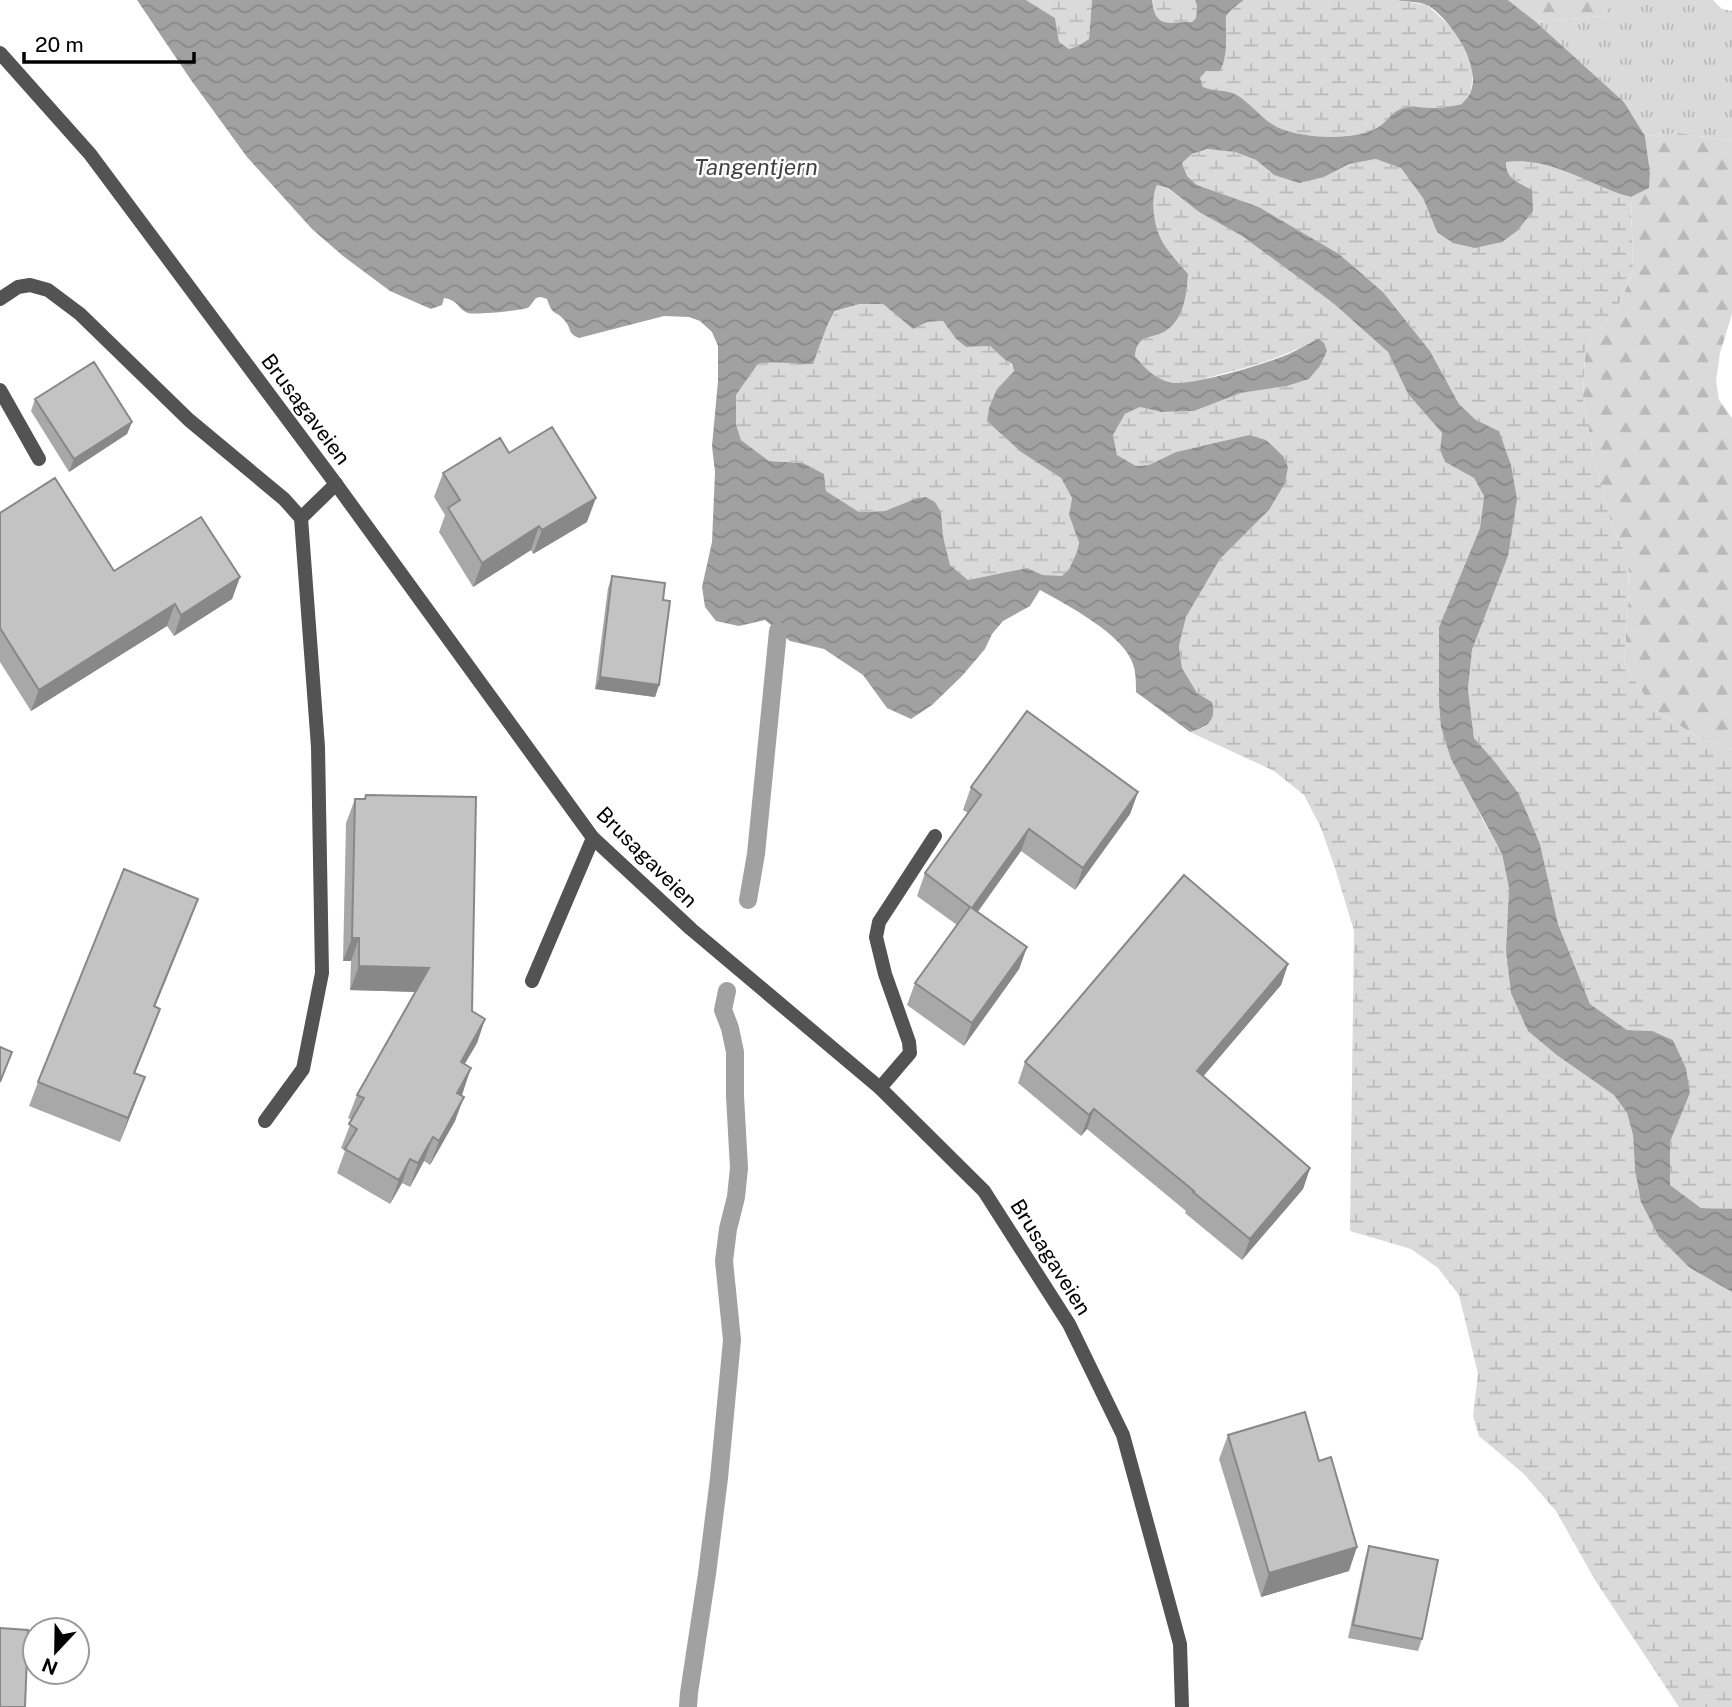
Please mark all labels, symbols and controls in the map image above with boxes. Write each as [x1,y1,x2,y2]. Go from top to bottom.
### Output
scale bar [24,21,194,65]
text: 20 m [35,32,84,57]
water label: Tangentjern [694,153,818,180]
street label: Brusagaveien [256,349,356,469]
street label: Brusagaveien [591,801,703,913]
street label: Brusagaveien [1005,1194,1097,1320]
north arrow [21,1616,91,1686]
text: N [39,1654,61,1680]

